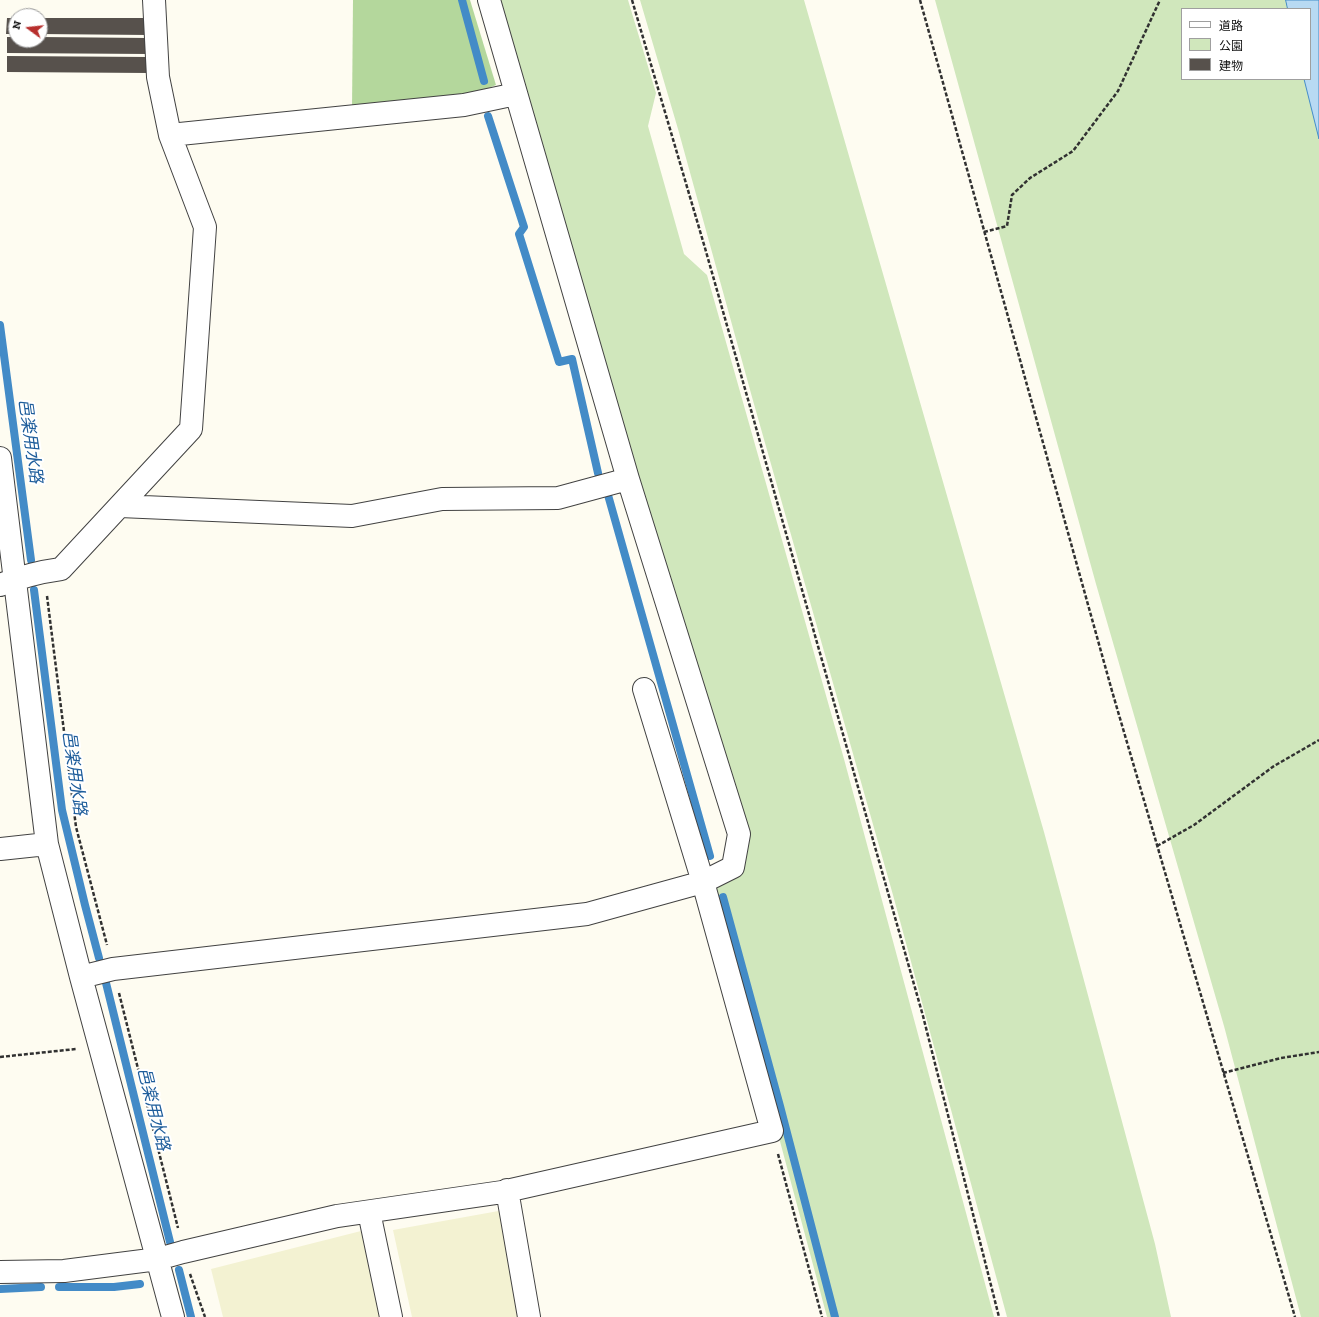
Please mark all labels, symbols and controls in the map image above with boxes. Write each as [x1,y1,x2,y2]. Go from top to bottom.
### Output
north arrow [8,8,48,48]
legend [1181,8,1311,80]
text: N [10,19,24,31]
text: 道路 [1219,19,1243,33]
text: 公園 [1219,39,1243,53]
text: 建物 [1219,59,1243,73]
water label: 邑楽用水路 [14,397,46,485]
water label: 邑楽用水路 [58,729,90,817]
water label: 邑楽用水路 [133,1065,173,1153]

